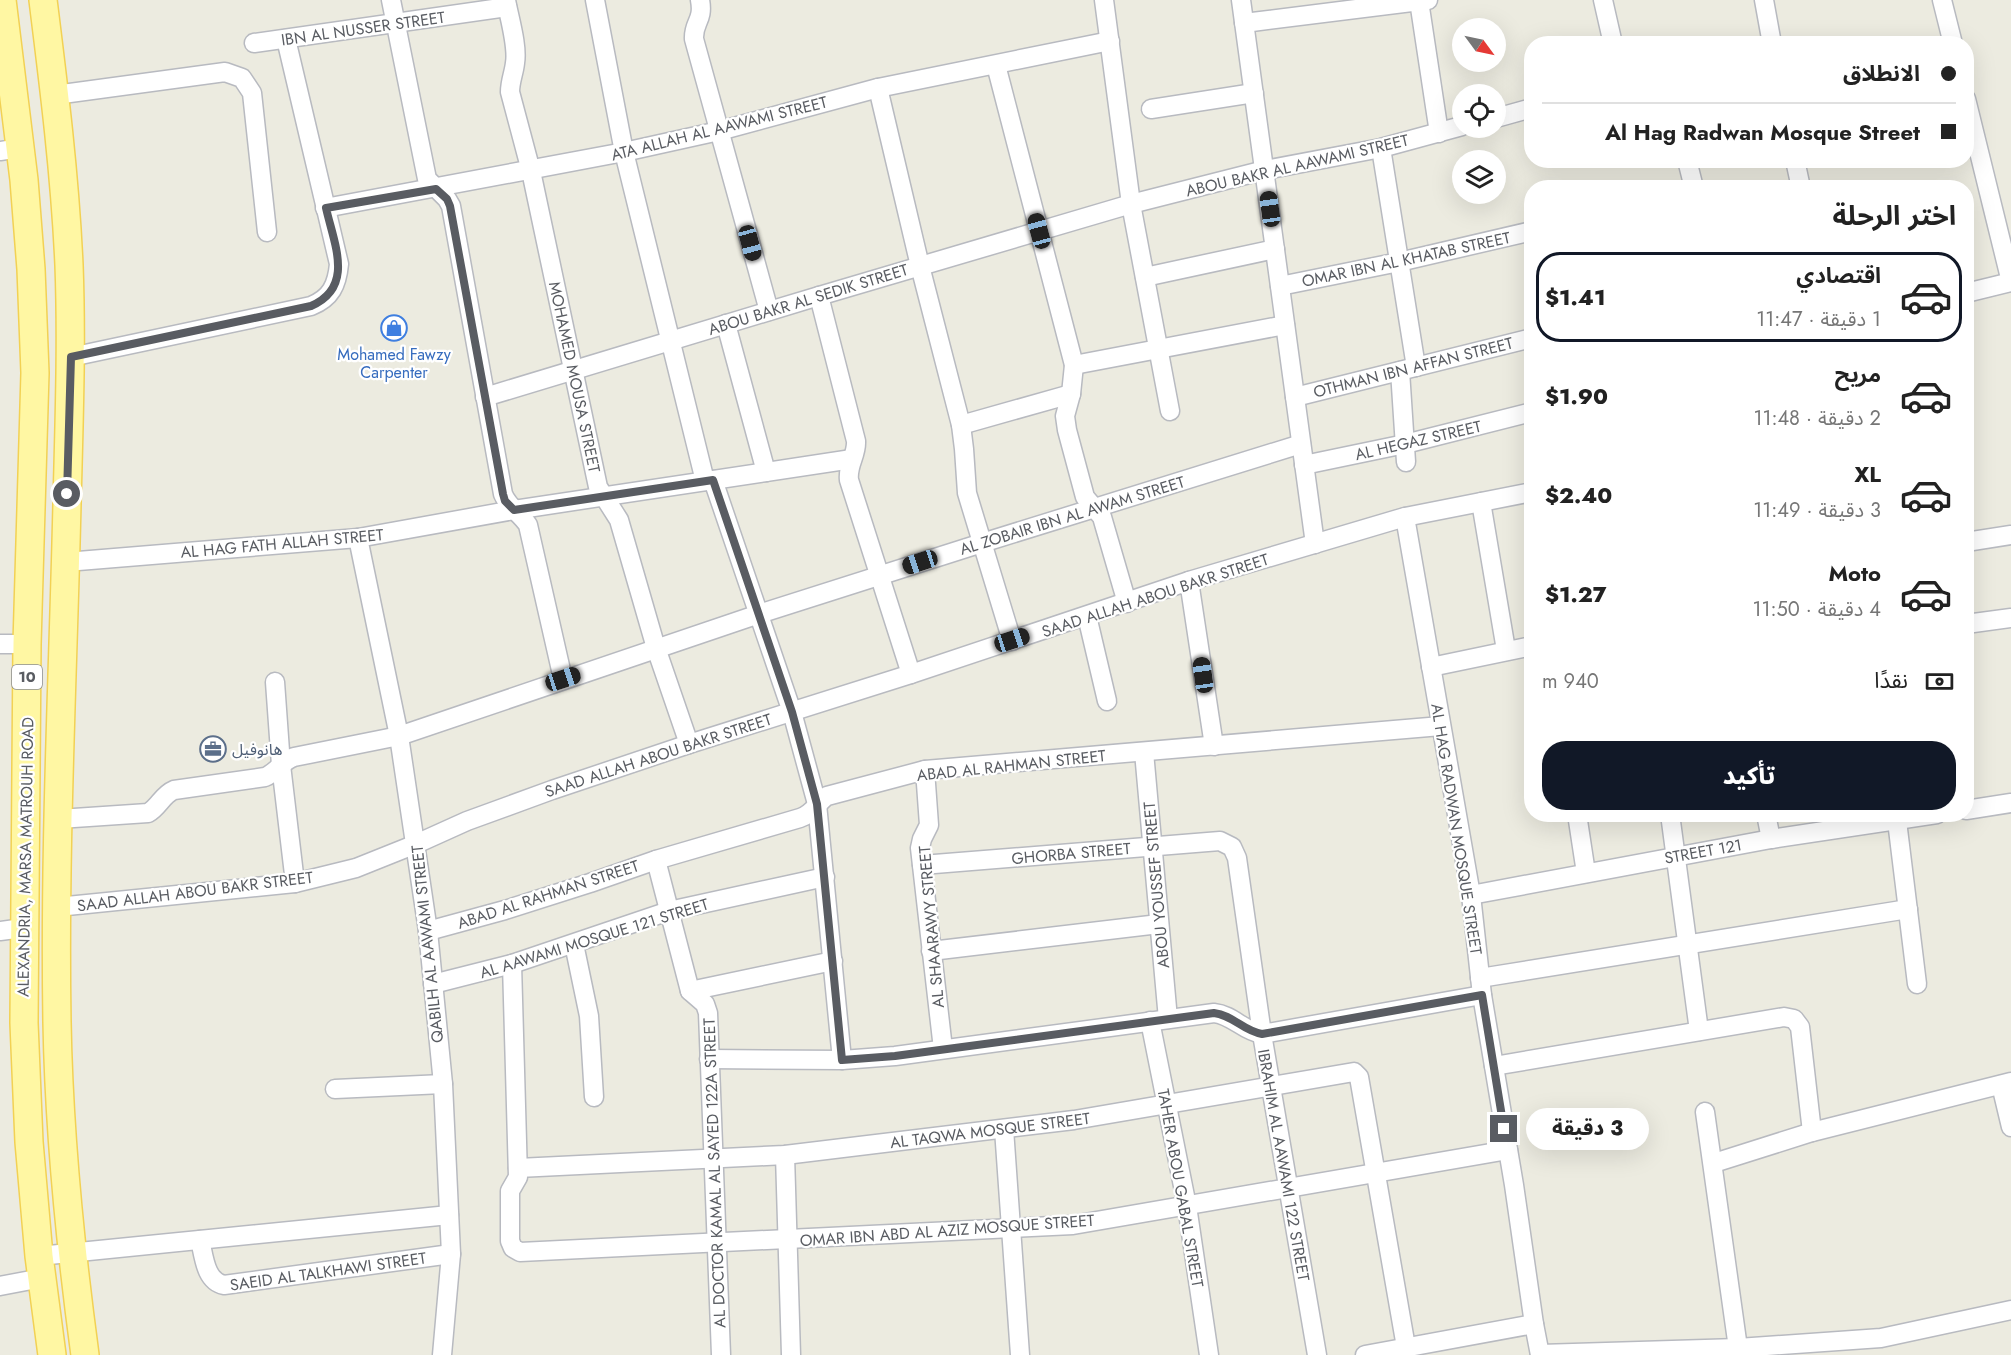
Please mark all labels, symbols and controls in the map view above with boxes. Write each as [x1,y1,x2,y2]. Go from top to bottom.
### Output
street label: IBN AL NUSSER STREET [280,6,447,51]
north arrow [1452,18,1506,72]
map controls [1452,18,1506,204]
text: الانطلاق [1843,57,1920,89]
button: locate [1452,84,1506,138]
street label: ATA ALLAH AL AAWAMI STREET [609,90,830,167]
text: Al Hag Radwan Mosque Street [1605,116,1920,148]
street label: ABOU BAKR AL AAWAMI STREET [1183,128,1411,202]
button: layers [1452,150,1506,204]
car [1259,190,1281,228]
text: اختر الرحلة [1833,196,1956,235]
car [1026,211,1052,251]
car [737,223,763,263]
street label: OMAR IBN AL KHATAB STREET [1300,226,1513,293]
street label: ABOU BAKR AL SEDIK STREET [705,258,911,341]
text: اقتصادي [1796,259,1881,291]
icon: car [1899,270,1953,324]
street label: MOHAMED MOUSA STREET [543,279,606,475]
text: $1.41 [1545,281,1605,313]
text: 1 دقيقة · 11:47 [1756,305,1881,334]
shop icon: Mohamed Fawzy Carpenter [379,313,409,343]
street label: OTHMAN IBN AFFAN STREET [1311,331,1516,403]
place label: Mohamed Fawzy Carpenter [337,343,452,384]
text: مريح [1835,358,1881,390]
icon: car [1899,369,1953,423]
text: $1.90 [1545,380,1608,412]
text: 2 دقيقة · 11:48 [1753,404,1881,433]
street label: AL HEGAZ STREET [1353,415,1484,466]
text: XL [1854,458,1881,490]
icon: car [1899,468,1953,522]
street label: AL ZOBAIR IBN AL AWAM STREET [957,470,1188,561]
text: $2.40 [1545,479,1612,511]
route start [53,480,80,507]
text: 3 دقيقة · 11:49 [1753,496,1881,525]
street label: AL HAG FATH ALLAH STREET [180,523,385,564]
car [900,548,940,576]
street label: SAAD ALLAH ABOU BAKR STREET [1039,548,1272,643]
text: Moto [1828,557,1881,589]
icon: car [1899,567,1953,621]
text: $1.27 [1545,578,1607,610]
text: 4 دقيقة · 11:50 [1752,595,1881,624]
car [992,626,1032,654]
car [1192,656,1214,694]
text: نقدًا [1874,664,1908,696]
road number: 10 [12,665,42,689]
car [543,665,583,693]
icon: cash [1923,665,1956,698]
text: 940 m [1542,667,1599,696]
street label: AL HAG RADWAN MOSQUE STREET [1425,702,1488,957]
street label: SAAD ALLAH ABOU BAKR STREET [542,708,775,803]
street label: ALEXANDRIA, MARSA MATROUH ROAD [12,717,39,997]
office icon: هانوفيل [198,734,228,764]
place label: هانوفيل [232,738,283,761]
button: تأكيد [1542,741,1956,810]
street label: ABAD AL RAHMAN STREET [915,744,1107,787]
street label: ABOU YOUSSEF STREET [1138,800,1175,969]
street label: STREET 121 [1662,833,1744,870]
street label: GHORBA STREET [1010,837,1132,870]
street label: QABILH AL AAWAMI STREET [406,843,449,1044]
street label: AL SHAARAWY STREET [913,844,950,1009]
street label: ABAD AL RAHMAN STREET [454,854,643,935]
street label: SAAD ALLAH ABOU BAKR STREET [76,866,315,917]
street label: AL AAWAMI MOSQUE 121 STREET [477,893,712,984]
street label: AL DOCTOR KAMAL AL SAYED 122A STREET [698,1017,731,1328]
street label: IBRAHIM AL AAWAMI 122 STREET [1252,1047,1315,1283]
street label: TAHER ABOU GABAL STREET [1152,1087,1209,1290]
street label: AL TAQWA MOSQUE STREET [889,1107,1092,1154]
callout: 3 دقيقة [1525,1108,1648,1150]
text: 3 دقيقة [1552,1114,1623,1143]
route end [1490,1115,1517,1142]
street label: OMAR IBN ABD AL AZIZ MOSQUE STREET [799,1209,1096,1252]
street label: SAEID AL TALKHAWI STREET [228,1246,428,1297]

